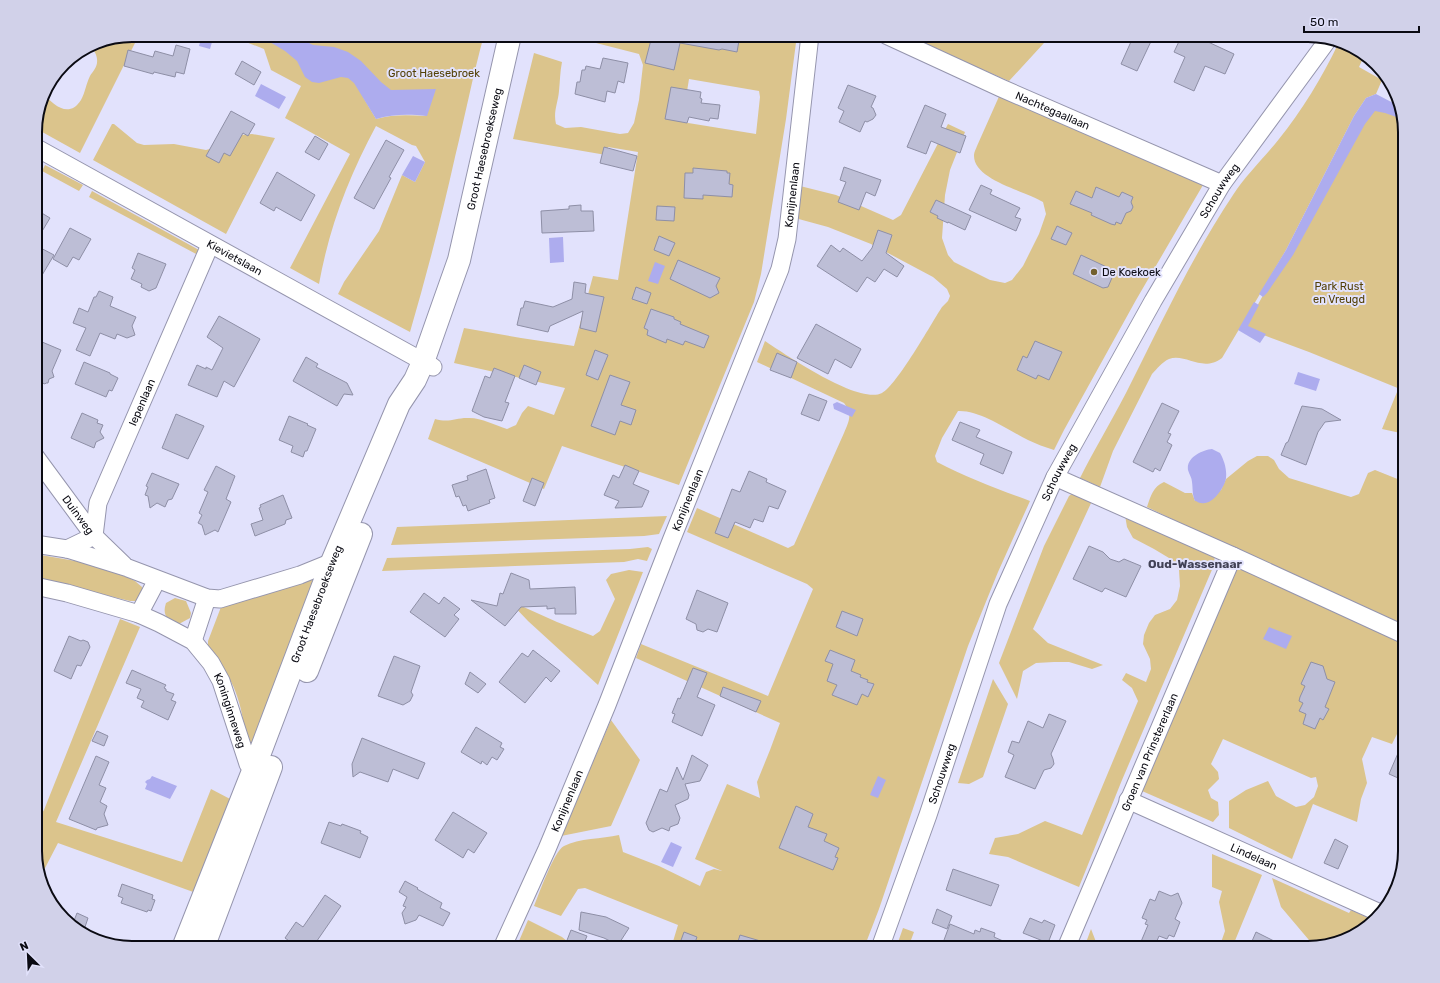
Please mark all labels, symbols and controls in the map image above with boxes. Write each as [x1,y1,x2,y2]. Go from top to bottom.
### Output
scale bar [1304,8,1419,34]
text: 50 m [1310,15,1338,29]
park label: Groot Haesebroek [388,67,480,80]
street label: Groot Haesebroekseweg [465,87,505,211]
street label: Nachtegaallaan [1013,89,1092,133]
street label: Schouwweg [1197,161,1242,221]
street label: Konijnenlaan [782,162,803,228]
street label: Kievietslaan [204,237,264,278]
place label: De Koekoek [1102,266,1161,279]
marker: De Koekoek [1089,267,1099,277]
park label: Park Rust en Vreugd [1313,280,1365,306]
street label: Iepenlaan [126,377,158,428]
street label: Schouwweg [1039,441,1079,503]
street label: Konijnenlaan [670,467,706,533]
street label: Duinweg [59,493,96,537]
street label: Groot Haesebroekseweg [288,543,345,665]
district label: Oud-Wassenaar [1148,557,1242,571]
street label: Koninginneweg [211,671,248,750]
street label: Groen van Prinstererlaan [1119,691,1181,813]
street label: Schouwweg [926,742,958,806]
street label: Konijnenlaan [549,768,586,834]
street label: Lindelaan [1228,841,1279,873]
north arrow [8,935,48,975]
text: N [18,939,30,954]

